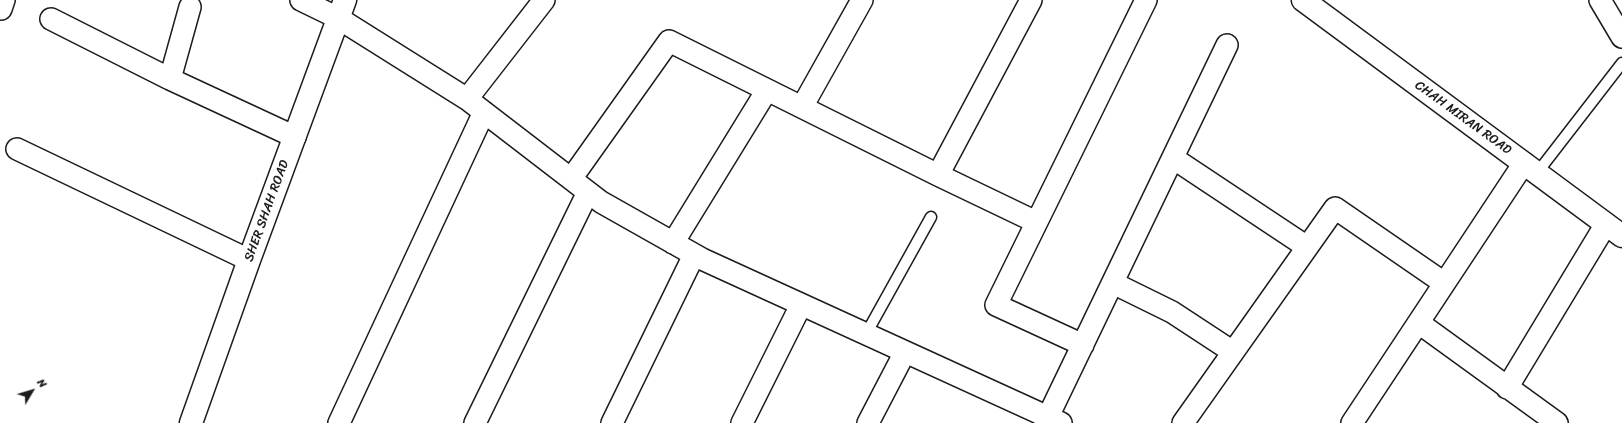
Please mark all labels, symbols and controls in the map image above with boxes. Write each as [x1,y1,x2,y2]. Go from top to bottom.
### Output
street label: CHAH MIRAN ROAD [1412,78,1514,158]
street label: SHER SHAH ROAD [241,158,293,264]
north arrow [12,371,52,411]
text: N [32,374,52,392]

